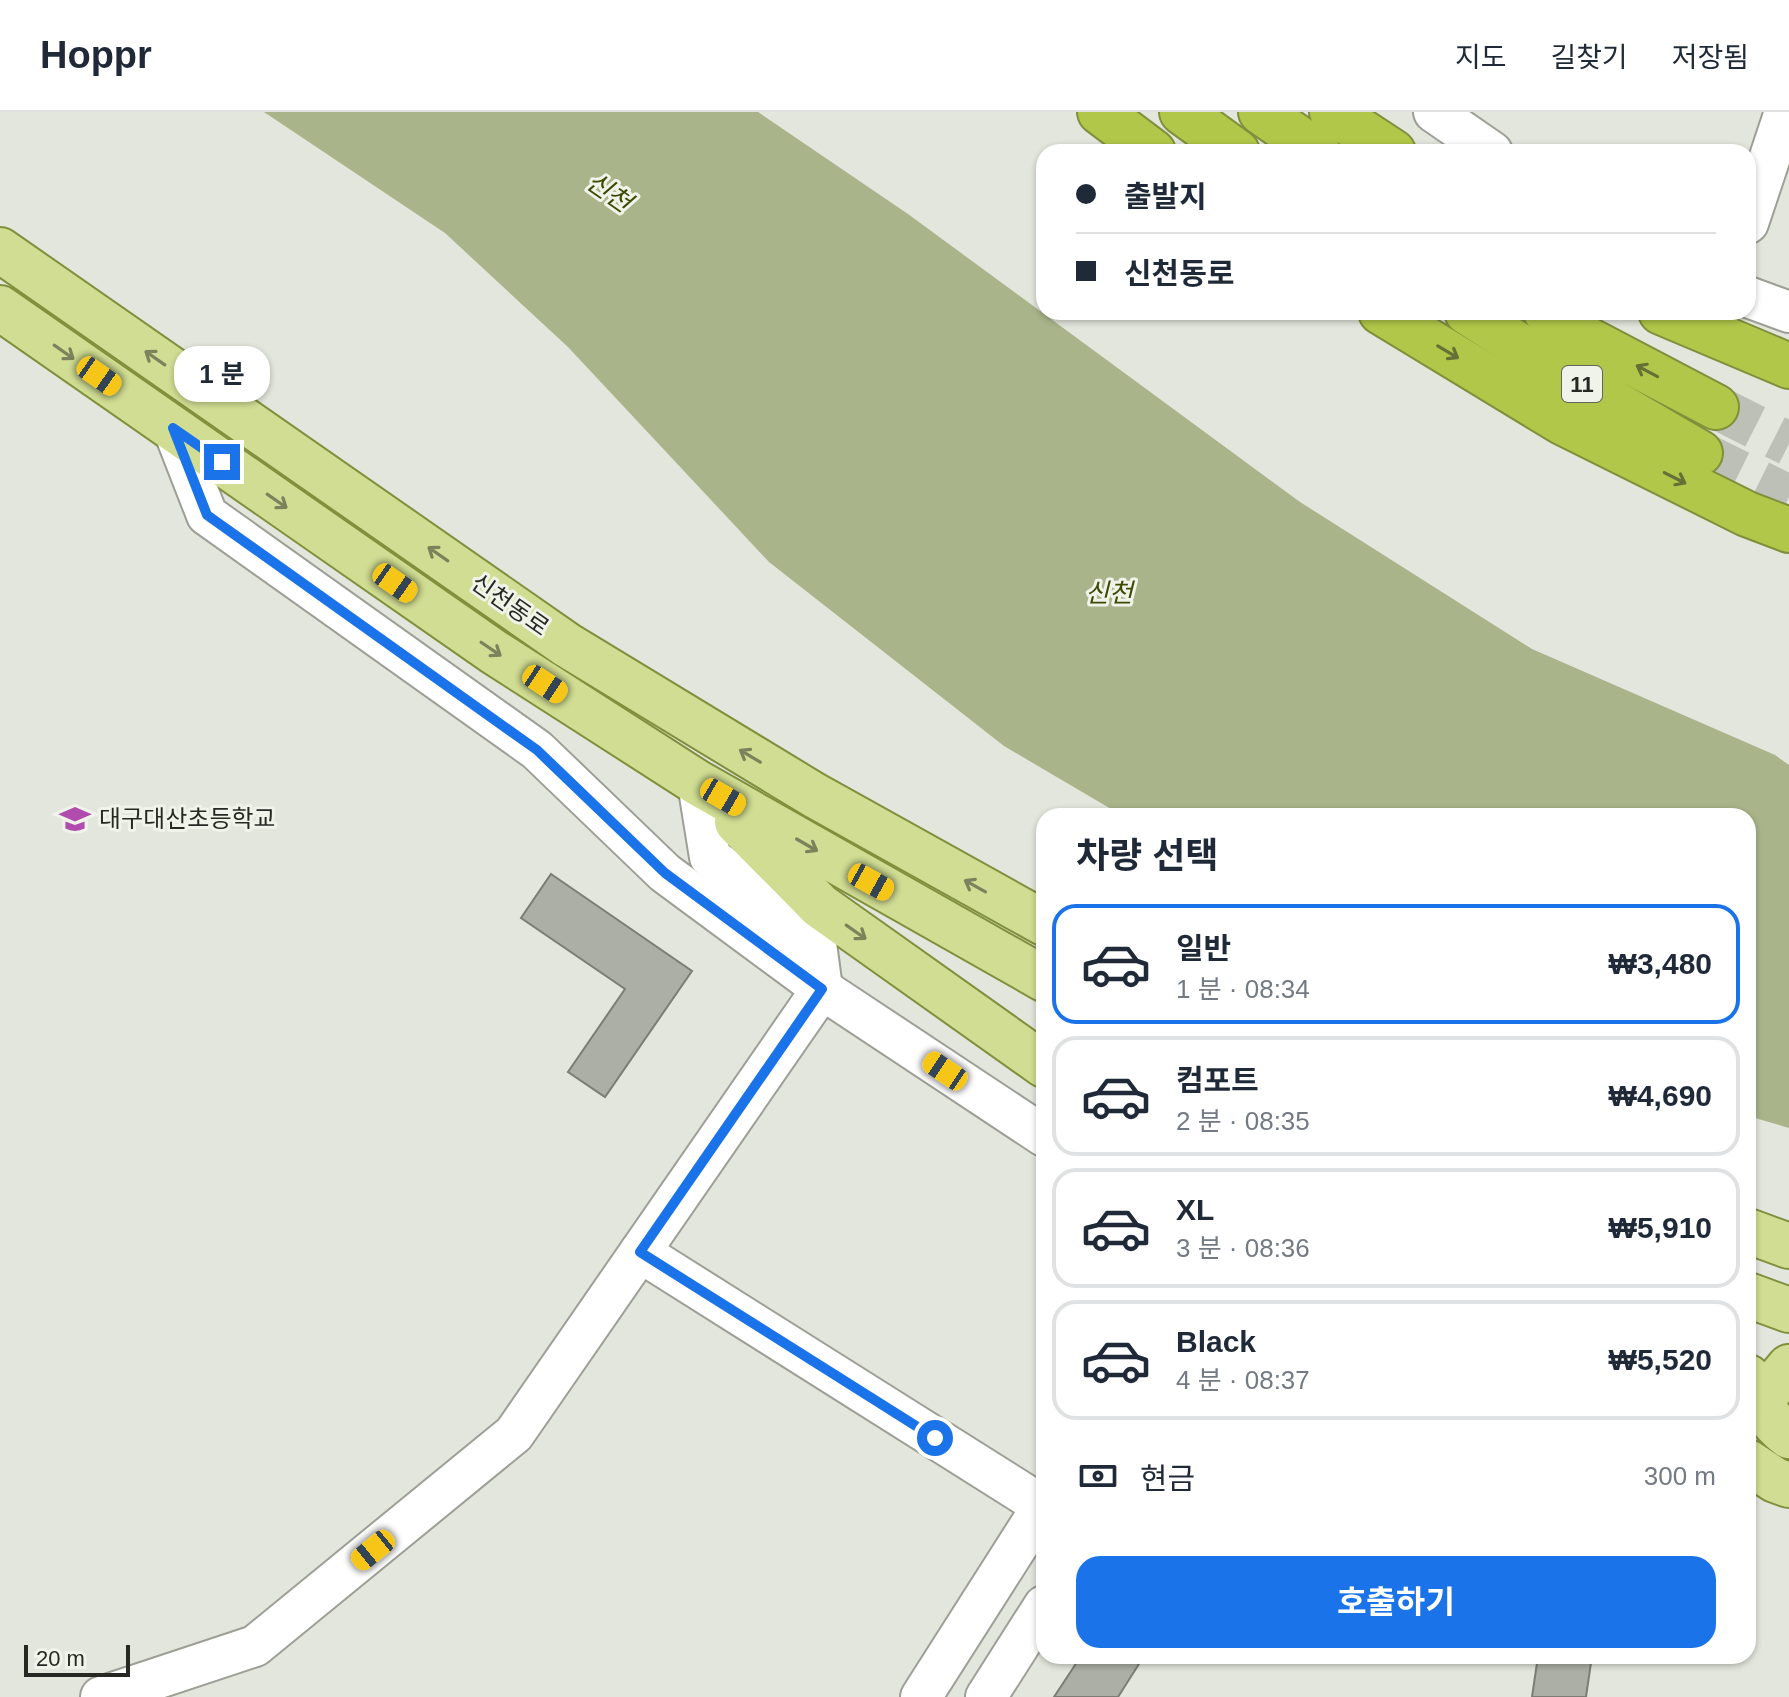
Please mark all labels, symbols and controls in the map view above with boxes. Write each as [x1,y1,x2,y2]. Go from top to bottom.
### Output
text: Hoppr [40,34,152,76]
text: 지도 [1455,42,1506,73]
text: 길찾기 [1550,42,1628,73]
text: 저장됨 [1672,42,1749,73]
water label: 신천 [581,166,640,220]
text: 출발지 [1124,180,1207,213]
text: 신천동로 [1124,257,1234,290]
one-way arrow [52,344,74,360]
one-way arrow [1436,345,1459,361]
callout: 1 분 [174,346,270,402]
one-way arrow [145,350,167,366]
car [72,352,126,400]
text: 1 분 [199,359,245,389]
one-way arrow [1635,362,1659,378]
road number: 11 [1562,366,1602,402]
route end [204,444,240,480]
one-way arrow [1662,471,1686,487]
one-way arrow [266,493,288,509]
one-way arrow [427,546,449,562]
car [368,559,422,607]
street label: 신천동로 [466,568,554,641]
water label: 신천 [1085,578,1136,608]
one-way arrow [479,641,501,657]
car [518,661,572,707]
one-way arrow [739,748,762,764]
car [696,775,750,819]
school or university icon: 대구대산초등학교 [58,802,92,836]
place label: 대구대산초등학교 [99,805,276,832]
text: 차량 선택 [1076,835,1218,876]
one-way arrow [795,837,818,853]
car [844,860,898,904]
one-way arrow [964,878,987,894]
one-way arrow [845,924,867,940]
icon: car [1080,928,1152,1000]
text: 일반 [1176,932,1231,965]
text: ₩3,480 [1609,947,1712,980]
text: 1 분 · 08:34 [1176,974,1310,1004]
car [918,1048,972,1094]
icon: car [1080,1060,1152,1132]
text: 컴포트 [1176,1064,1259,1097]
text: ₩4,690 [1609,1079,1712,1112]
text: 2 분 · 08:35 [1176,1106,1310,1136]
icon: car [1080,1192,1152,1264]
text: XL [1176,1193,1214,1226]
text: ₩5,910 [1609,1211,1712,1244]
text: 3 분 · 08:36 [1176,1233,1310,1263]
icon: car [1080,1324,1152,1396]
text: Black [1176,1325,1256,1358]
text: ₩5,520 [1609,1343,1712,1376]
text: 4 분 · 08:37 [1176,1365,1310,1395]
route start [917,1420,953,1456]
icon: cash [1076,1454,1120,1498]
text: 300 m [1644,1461,1716,1491]
text: 현금 [1140,1462,1195,1495]
car [347,1526,399,1574]
button: 호출하기 [1076,1556,1716,1648]
scale bar [24,1641,130,1677]
text: 20 m [36,1646,85,1671]

